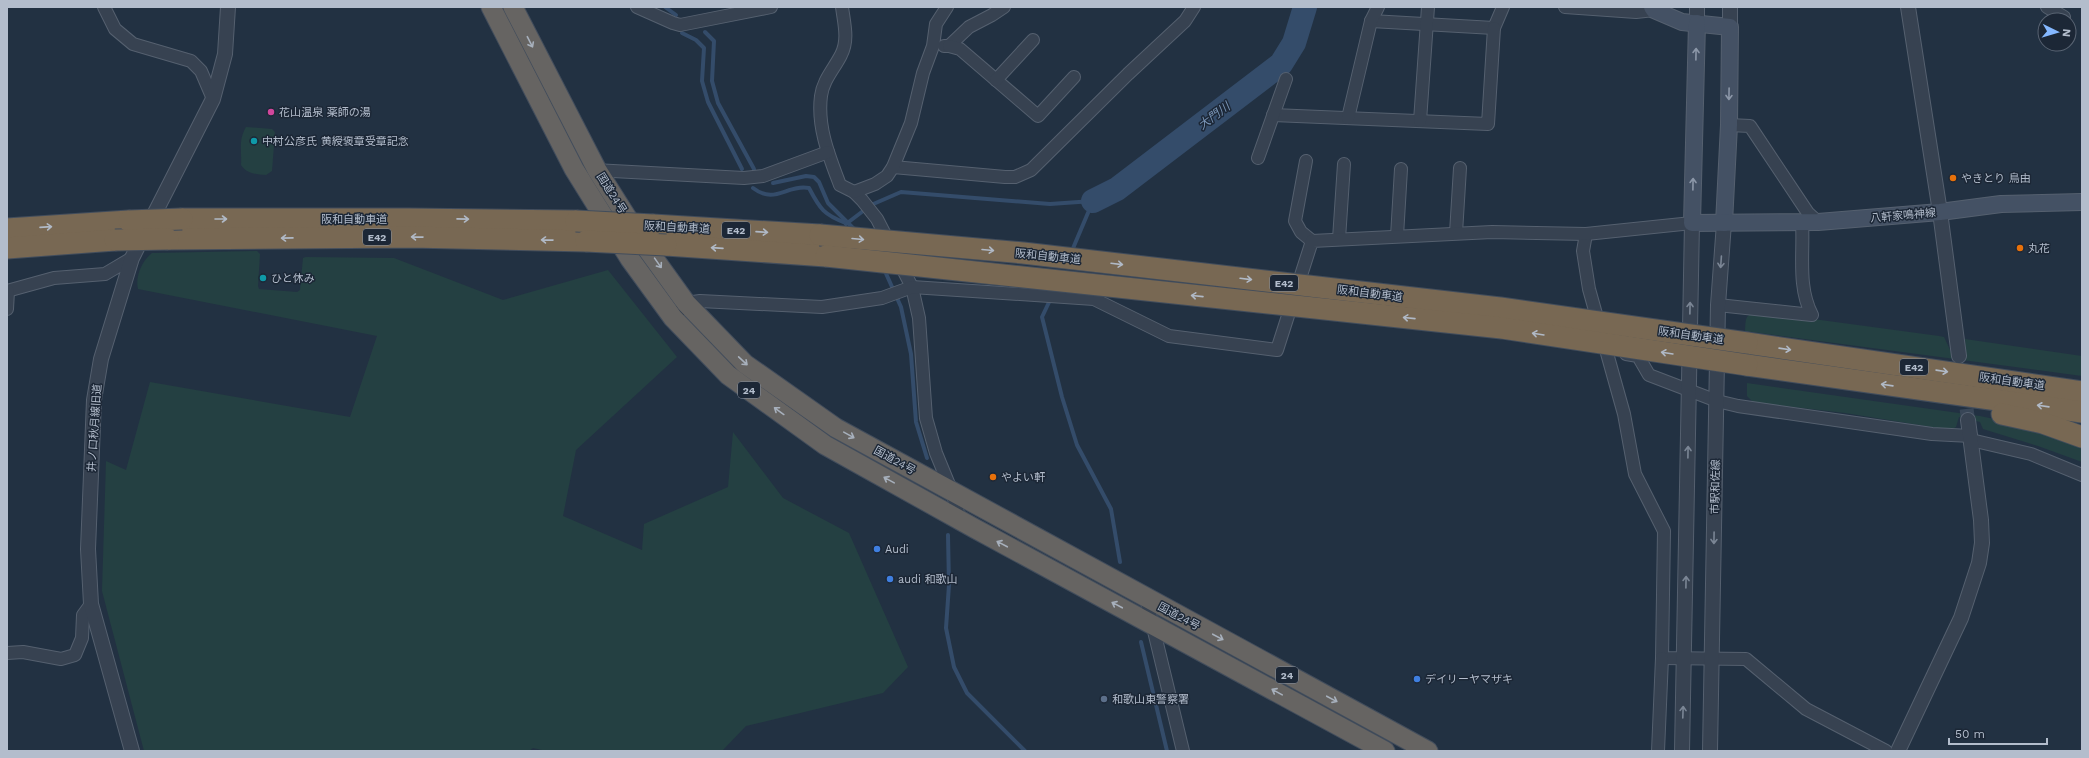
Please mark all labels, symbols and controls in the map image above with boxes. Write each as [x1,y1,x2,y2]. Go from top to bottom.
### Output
north arrow [2037,12,2077,52]
text: N [2060,28,2073,37]
one-way arrow [527,35,535,47]
one-way arrow [1692,48,1700,61]
one-way arrow [1725,87,1733,100]
water label: 大門川 [1195,98,1234,132]
place label: 花山温泉 薬師の湯 [279,106,371,119]
marker: 花山温泉 薬師の湯 [266,107,276,117]
place label: 中村公彦氏 黄綬褒章受章記念 [262,135,409,148]
marker: 中村公彦氏 黄綬褒章受章記念 [249,136,259,146]
street label: 国道24号 [594,170,629,216]
place label: やきとり 鳥由 [1961,172,2031,185]
marker: やきとり 鳥由 [1948,173,1958,183]
one-way arrow [1689,178,1697,191]
street label: 八軒家鳴神線 [1870,206,1936,225]
street label: 阪和自動車道 [321,213,387,226]
one-way arrow [214,215,227,223]
one-way arrow [456,215,469,223]
street label: 阪和自動車道 [644,219,710,236]
road number: E42 [722,222,750,238]
one-way arrow [39,223,52,230]
one-way arrow [755,228,768,235]
road number: E42 [363,229,391,245]
one-way arrow [411,233,424,241]
one-way arrow [281,234,294,242]
one-way arrow [851,235,864,242]
one-way arrow [541,236,554,244]
place label: 丸花 [2028,242,2050,255]
marker: 丸花 [2015,243,2025,253]
one-way arrow [711,245,724,252]
one-way arrow [981,247,994,254]
street label: 阪和自動車道 [1014,247,1081,266]
one-way arrow [1718,255,1725,268]
one-way arrow [654,258,662,269]
one-way arrow [1110,260,1123,268]
place label: ひと休み [271,272,315,285]
marker: ひと休み [258,273,268,283]
one-way arrow [1239,275,1252,283]
road number: E42 [1270,275,1298,291]
street label: 阪和自動車道 [1336,283,1403,304]
one-way arrow [1190,292,1203,300]
one-way arrow [1686,302,1694,315]
one-way arrow [1403,315,1416,322]
street label: 阪和自動車道 [1657,324,1725,347]
one-way arrow [1532,330,1545,338]
one-way arrow [1778,345,1791,353]
one-way arrow [1661,349,1674,357]
one-way arrow [738,356,748,366]
road number: E42 [1900,359,1928,375]
one-way arrow [1935,367,1948,375]
street label: 阪和自動車道 [1978,370,2046,393]
one-way arrow [1881,381,1894,389]
road number: 24 [738,382,760,398]
street label: 井ノ口秋月線旧道 [85,384,104,472]
one-way arrow [2037,402,2050,410]
one-way arrow [774,407,785,415]
one-way arrow [843,432,855,440]
street label: 国道24号 [872,444,918,477]
one-way arrow [1684,446,1691,459]
street label: 市駅和佐線 [1709,459,1722,515]
place label: やよい軒 [1001,471,1046,484]
marker: やよい軒 [988,472,998,482]
one-way arrow [883,476,895,484]
one-way arrow [1710,531,1718,544]
one-way arrow [997,539,1009,547]
place label: Audi [885,543,909,556]
marker: Audi [872,544,882,554]
place label: audi 和歌山 [898,573,958,586]
marker: audi 和歌山 [885,574,895,584]
one-way arrow [1682,576,1690,589]
street label: 国道24号 [1155,600,1202,633]
one-way arrow [1111,601,1123,608]
one-way arrow [1211,634,1223,641]
road number: 24 [1276,667,1298,683]
place label: デイリーヤマザキ [1425,673,1513,686]
marker: デイリーヤマザキ [1412,674,1422,684]
one-way arrow [1271,688,1283,695]
place label: 和歌山東警察署 [1112,693,1189,706]
marker: 和歌山東警察署 [1099,694,1109,704]
one-way arrow [1326,696,1338,703]
one-way arrow [1680,706,1687,719]
scale bar [1949,720,2047,746]
text: 50 m [1955,727,1985,741]

